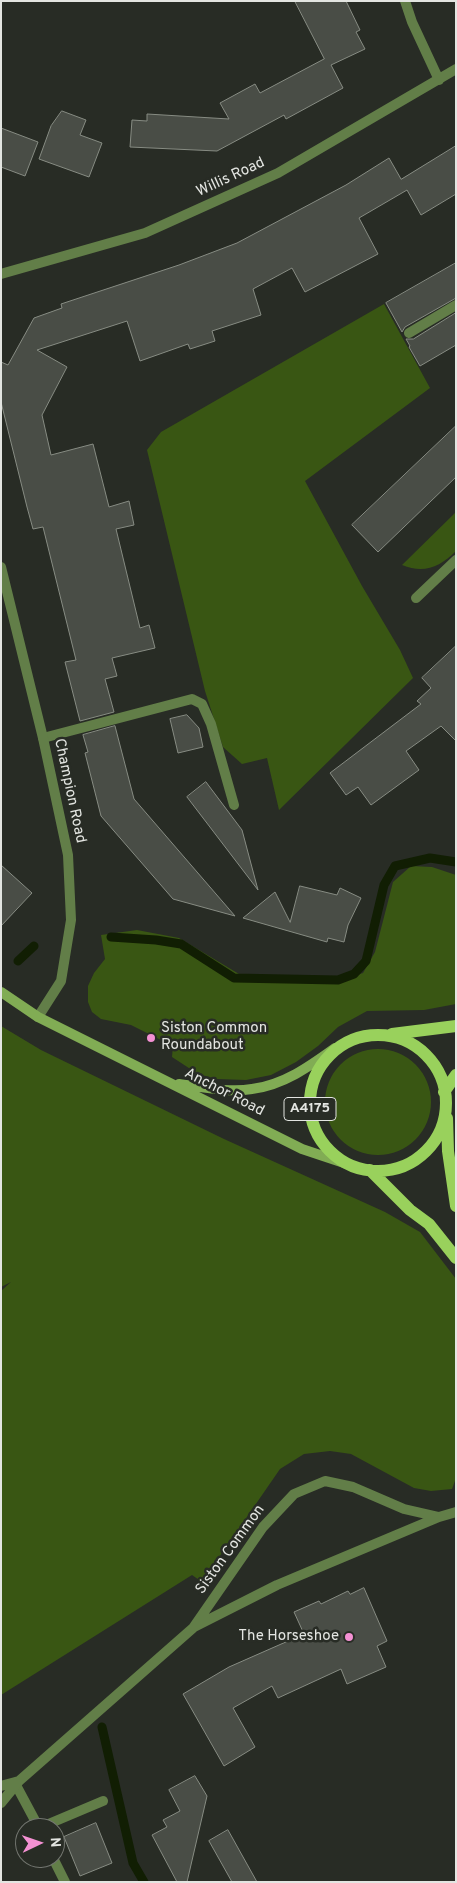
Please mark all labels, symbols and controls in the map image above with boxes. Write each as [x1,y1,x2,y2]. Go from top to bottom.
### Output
street label: Willis Road [194,154,268,202]
street label: Champion Road [49,737,89,845]
place label: Siston Common Roundabout [161,1020,267,1055]
marker: Siston Common Roundabout [145,1032,157,1044]
street label: Anchor Road [181,1065,267,1121]
road number: A4175 [284,1098,336,1120]
street label: Siston Common [193,1502,269,1598]
place label: The Horseshoe [238,1628,339,1646]
marker: The Horseshoe [343,1631,355,1643]
north arrow [15,1818,65,1868]
text: N [46,1837,63,1848]

